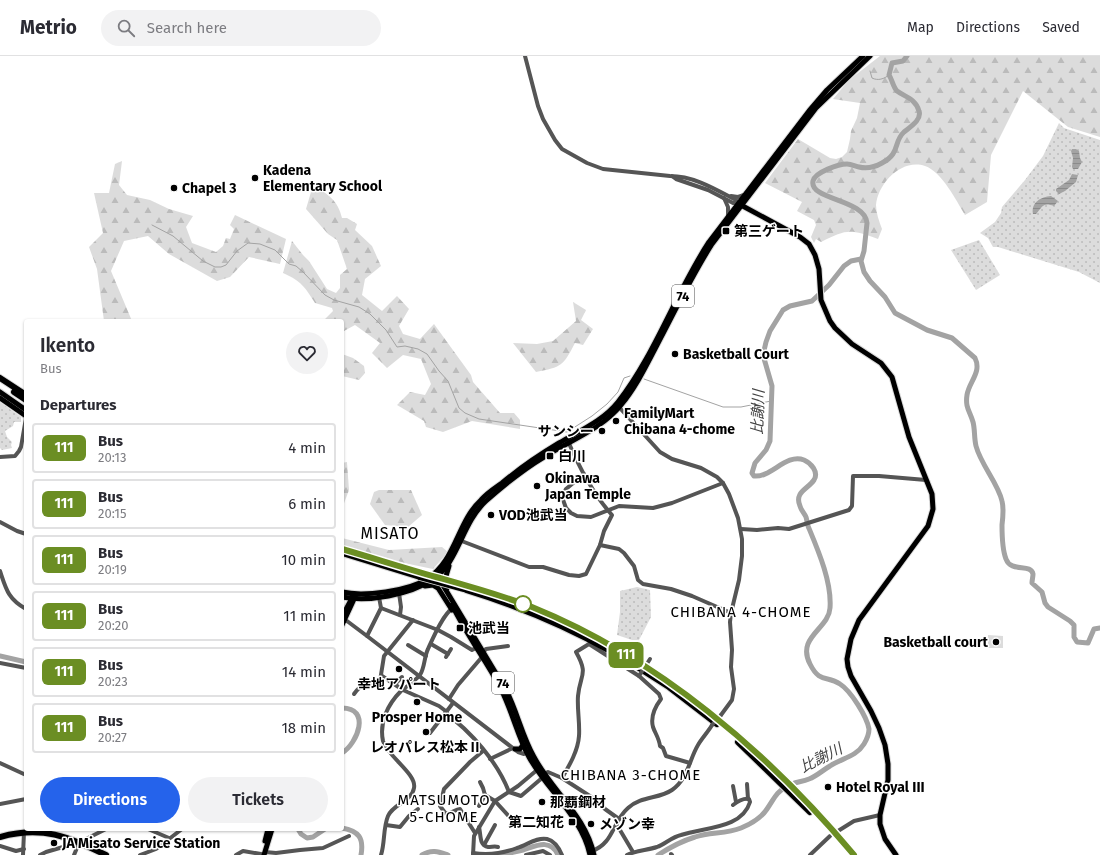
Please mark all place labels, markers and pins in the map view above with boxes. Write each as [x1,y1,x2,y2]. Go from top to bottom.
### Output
place label: Kadena Elementary School [263,162,383,195]
marker: Kadena Elementary School [250,173,260,183]
place label: Chapel 3 [182,180,237,197]
marker: Chapel 3 [169,183,179,193]
place label: 第三ゲート [734,223,804,240]
marker: 第三ゲート [721,226,731,236]
place label: Basketball Court [683,346,790,363]
marker: Basketball Court [670,349,680,359]
place label: FamilyMart Chibana 4-chome [624,405,735,438]
marker: FamilyMart Chibana 4-chome [611,416,621,426]
place label: サンシー [538,423,594,440]
marker: サンシー [597,426,607,436]
place label: 白川 [558,448,586,465]
marker: 白川 [545,451,555,461]
place label: Okinawa Japan Temple [544,470,631,503]
marker: Okinawa Japan Temple [532,481,542,491]
place label: VOD池武当 [498,507,568,524]
marker: VOD池武当 [486,510,496,520]
unlabelled marker [514,595,532,613]
place label: 池武当 [468,620,510,637]
marker: 池武当 [455,623,465,633]
place label: Basketball court [883,634,989,651]
marker: Basketball court [991,637,1001,647]
marker: 幸地アパート [394,664,404,674]
place label: 幸地アパート [357,676,441,693]
marker: Prosper Home [412,697,422,707]
place label: Prosper Home [372,709,462,726]
marker: レオパレス松本Ⅱ [421,727,431,737]
place label: レオパレス松本Ⅱ [370,739,482,756]
place label: Hotel Royal III [836,779,925,796]
marker: Hotel Royal III [823,782,833,792]
place label: 那覇鋼材 [550,794,606,811]
marker: 那覇鋼材 [537,797,547,807]
place label: 第二知花 [508,814,564,831]
place label: メゾン幸 [599,816,655,833]
marker: 第二知花 [567,817,577,827]
marker: メゾン幸 [586,819,596,829]
place label: JA Misato Service Station [61,835,220,852]
marker: JA Misato Service Station [49,838,59,848]

